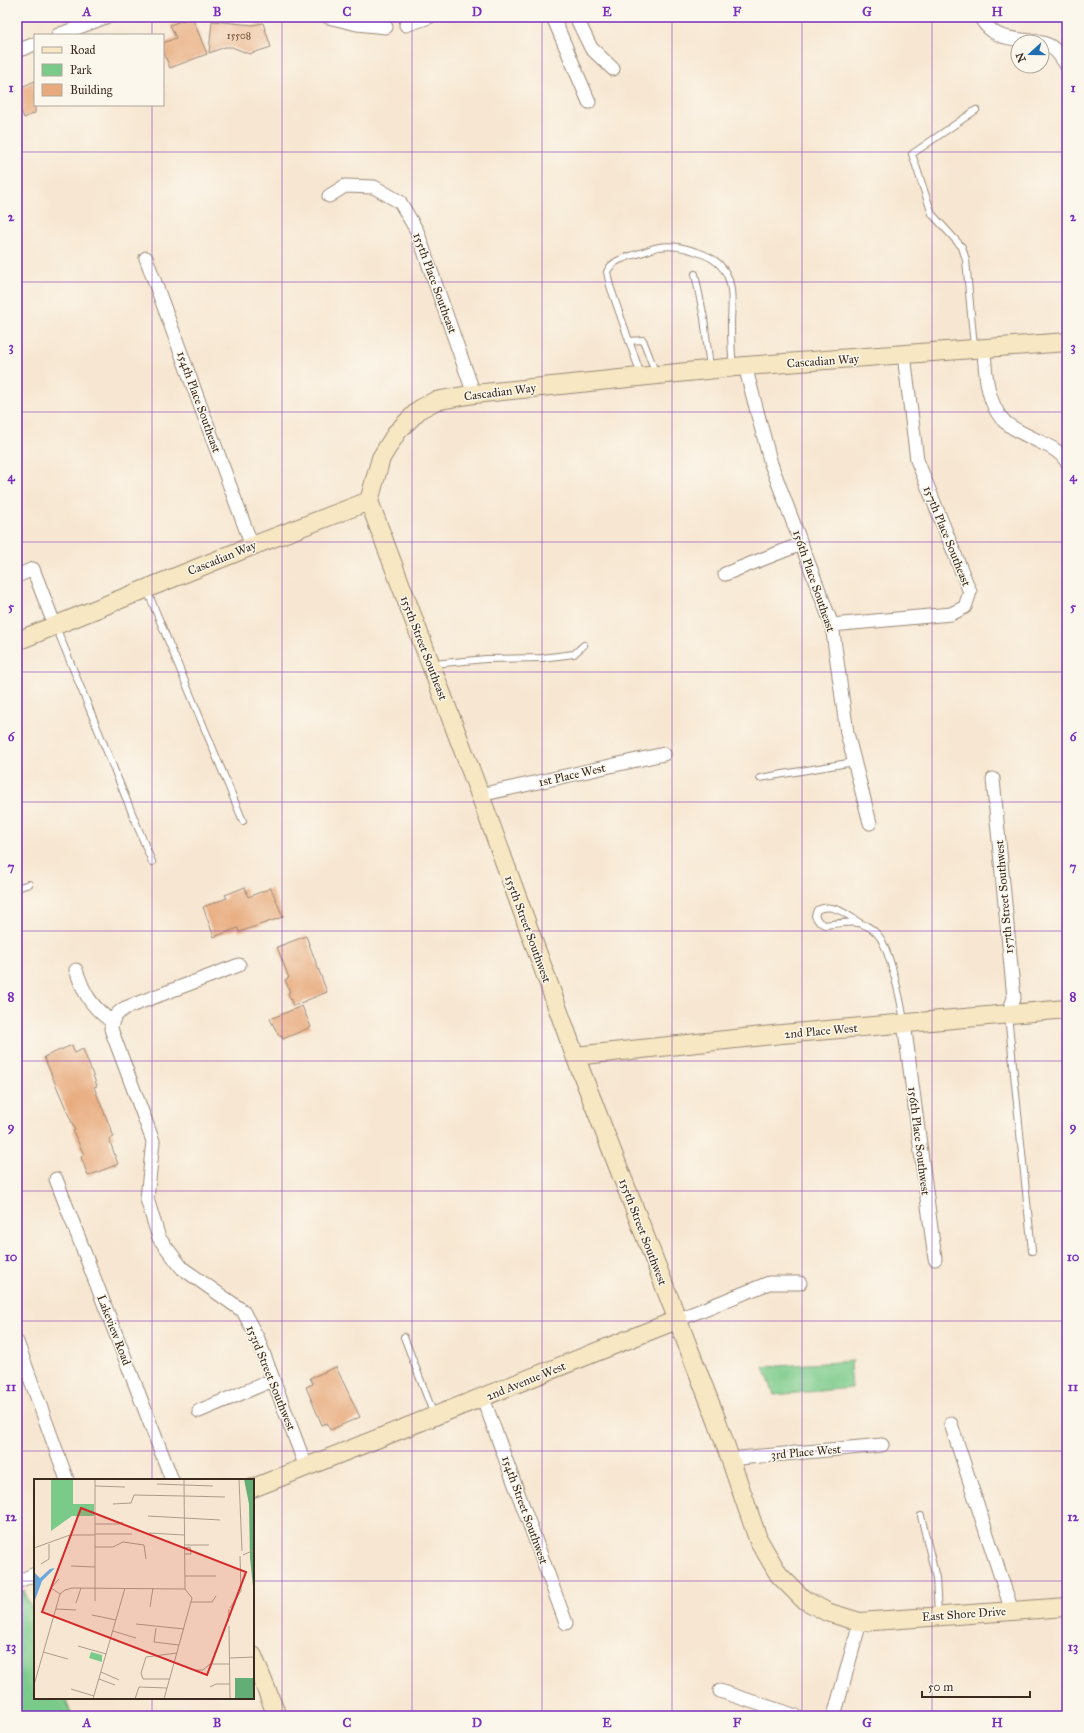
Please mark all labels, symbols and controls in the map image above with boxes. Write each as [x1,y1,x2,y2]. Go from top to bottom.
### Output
text: A [82,4,92,20]
text: B [213,4,222,20]
text: C [343,4,352,20]
text: D [472,4,482,20]
text: E [602,4,612,20]
text: F [733,4,742,20]
text: G [862,4,872,20]
text: H [991,4,1003,20]
house number: 15508 [227,30,251,42]
legend [34,34,164,106]
north arrow [1010,34,1050,74]
text: Road [70,43,96,57]
text: N [1013,50,1029,64]
text: Park [70,63,92,77]
text: 1 [8,80,14,96]
text: 1 [1070,80,1076,96]
text: Building [70,83,113,98]
text: 2 [8,209,15,225]
text: 2 [1070,209,1077,225]
street label: 155th Place Southeast [410,231,460,336]
text: 3 [8,339,14,355]
text: 3 [1070,339,1076,355]
street label: 154th Place Southeast [174,349,224,455]
street label: Cascadian Way [786,351,860,371]
street label: Cascadian Way [463,381,537,403]
text: 4 [7,469,15,485]
text: 4 [1069,469,1077,485]
street label: 157th Place Southeast [920,484,974,589]
street label: 156th Place Southeast [790,528,838,634]
street label: Cascadian Way [186,538,259,578]
street label: 155th Street Southeast [398,594,451,703]
text: 5 [8,599,15,615]
text: 5 [1070,599,1077,615]
text: 6 [8,729,16,745]
text: 6 [1070,729,1078,745]
street label: 1st Place West [537,760,608,790]
street label: 157th Street Southwest [992,839,1016,954]
text: 7 [8,859,15,875]
text: 7 [1070,859,1077,875]
street label: 155th Street Southwest [502,873,554,985]
text: 8 [8,989,15,1005]
text: 8 [1070,989,1077,1005]
street label: 2nd Place West [784,1021,859,1041]
street label: 156th Place Southwest [905,1086,933,1197]
text: 9 [8,1119,15,1135]
text: 9 [1070,1119,1077,1135]
street label: 155th Street Southwest [616,1177,670,1288]
text: 10 [5,1249,18,1265]
text: 10 [1067,1249,1080,1265]
street label: Lakeview Road [94,1293,134,1367]
street label: 153rd Street Southwest [244,1323,299,1433]
street label: 2nd Avenue West [484,1358,568,1403]
text: 11 [6,1379,16,1395]
text: 11 [1068,1379,1078,1395]
street label: 3rd Place West [770,1442,842,1462]
street label: 154th Street Southwest [499,1454,551,1567]
inset map [34,1479,254,1699]
text: 12 [5,1509,17,1525]
text: 12 [1067,1509,1079,1525]
street label: East Shore Drive [921,1604,1007,1624]
text: 13 [6,1639,16,1655]
text: 13 [1068,1639,1078,1655]
scale bar [922,1673,1030,1699]
text: 50 m [928,1680,953,1694]
text: A [82,1715,92,1731]
text: B [213,1715,222,1731]
text: C [343,1715,352,1731]
text: D [472,1715,482,1731]
text: E [602,1715,612,1731]
text: F [733,1715,742,1731]
text: G [862,1715,872,1731]
text: H [991,1715,1003,1731]

